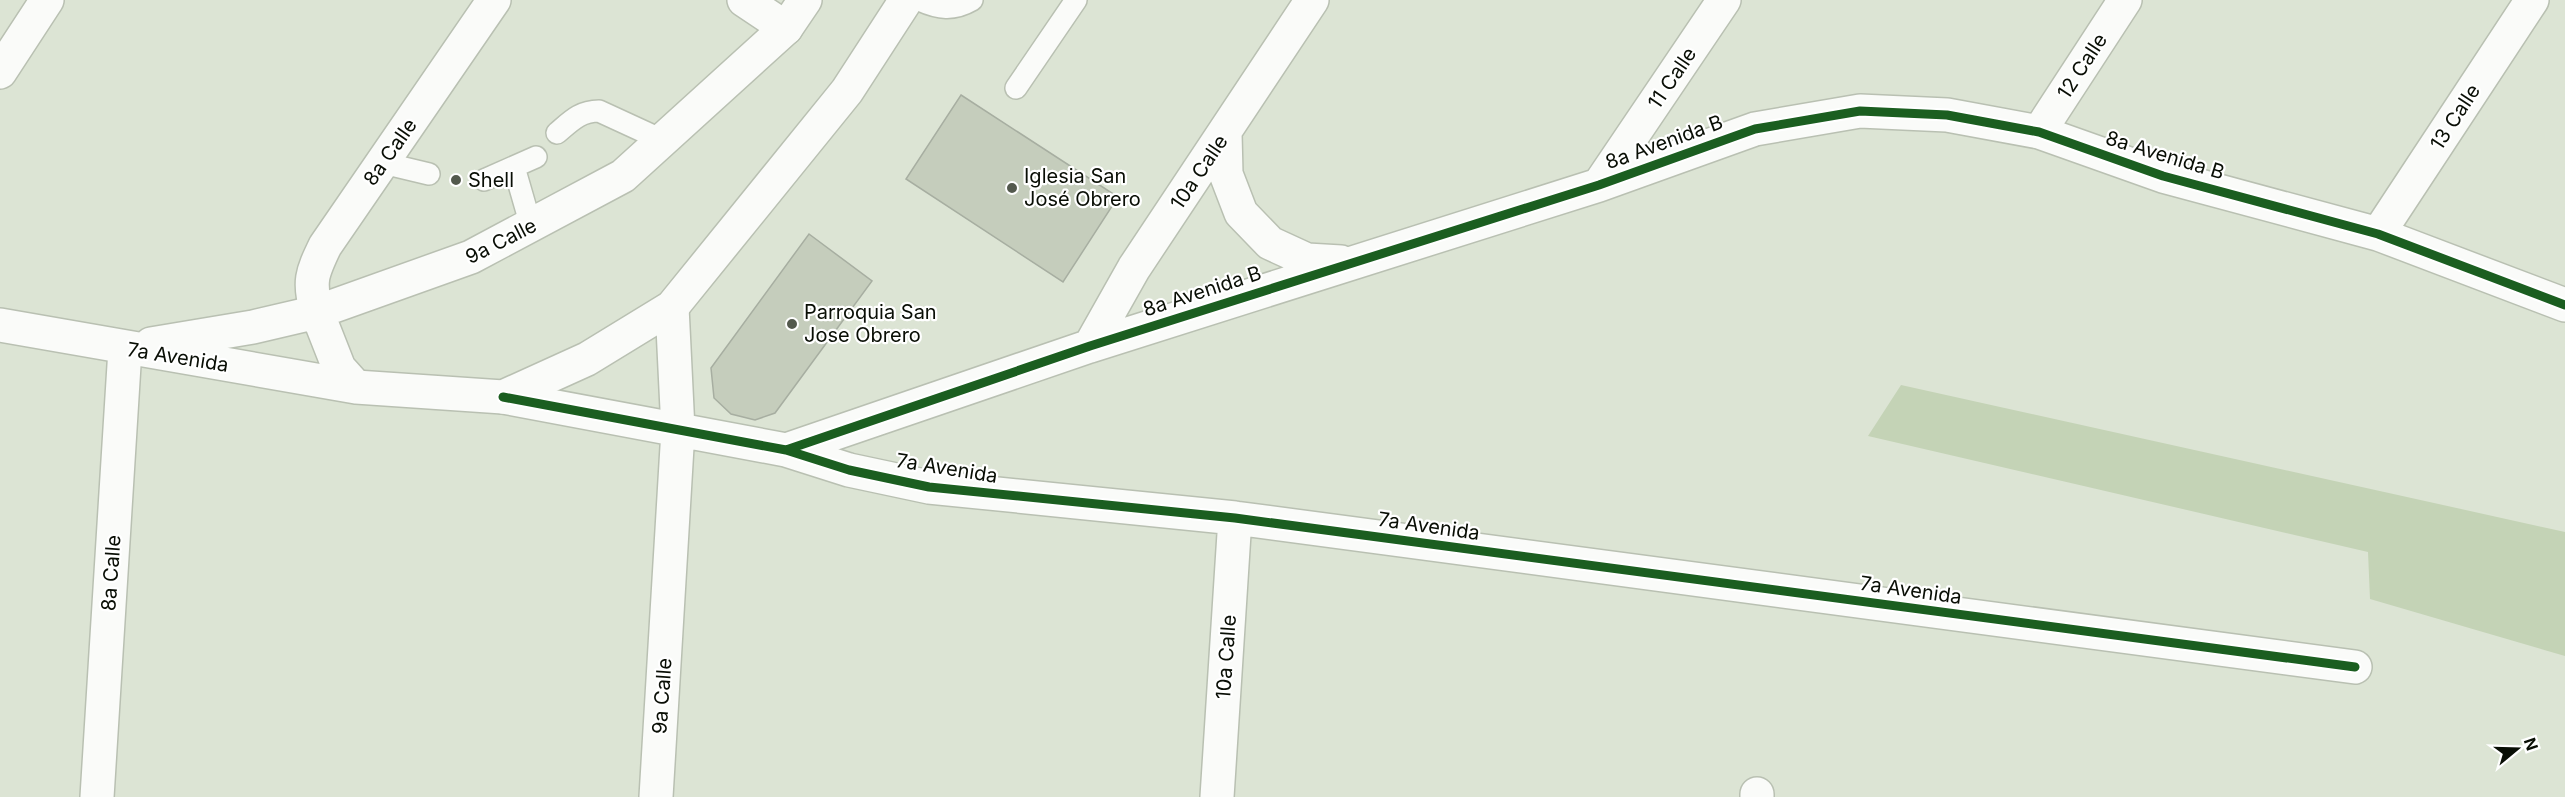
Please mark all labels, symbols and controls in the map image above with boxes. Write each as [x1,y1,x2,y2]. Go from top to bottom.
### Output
street label: 12 Calle [2052,29,2112,103]
street label: 11 Calle [1643,43,1701,113]
street label: 13 Calle [2425,80,2485,154]
street label: 8a Avenida B [1602,110,1726,174]
street label: 8a Calle [358,114,422,190]
street label: 8a Avenida B [2103,126,2227,184]
street label: 10a Calle [1165,130,1233,214]
place label: Iglesia San José Obrero [1024,164,1141,211]
place label: Shell [468,168,514,192]
marker: Shell [449,173,463,187]
marker: Iglesia San José Obrero [1005,181,1019,195]
street label: 9a Calle [461,213,541,269]
street label: 8a Avenida B [1140,261,1264,321]
place label: Parroquia San Jose Obrero [804,300,937,347]
marker: Parroquia San Jose Obrero [785,317,799,331]
street label: 7a Avenida [126,337,230,377]
street label: 7a Avenida [895,448,999,488]
street label: 7a Avenida [1377,507,1481,545]
street label: 8a Calle [96,534,126,612]
street label: 7a Avenida [1859,571,1963,609]
street label: 10a Calle [1211,614,1241,700]
street label: 9a Calle [647,657,677,735]
north arrow [2487,719,2547,779]
text: N [2520,735,2543,753]

